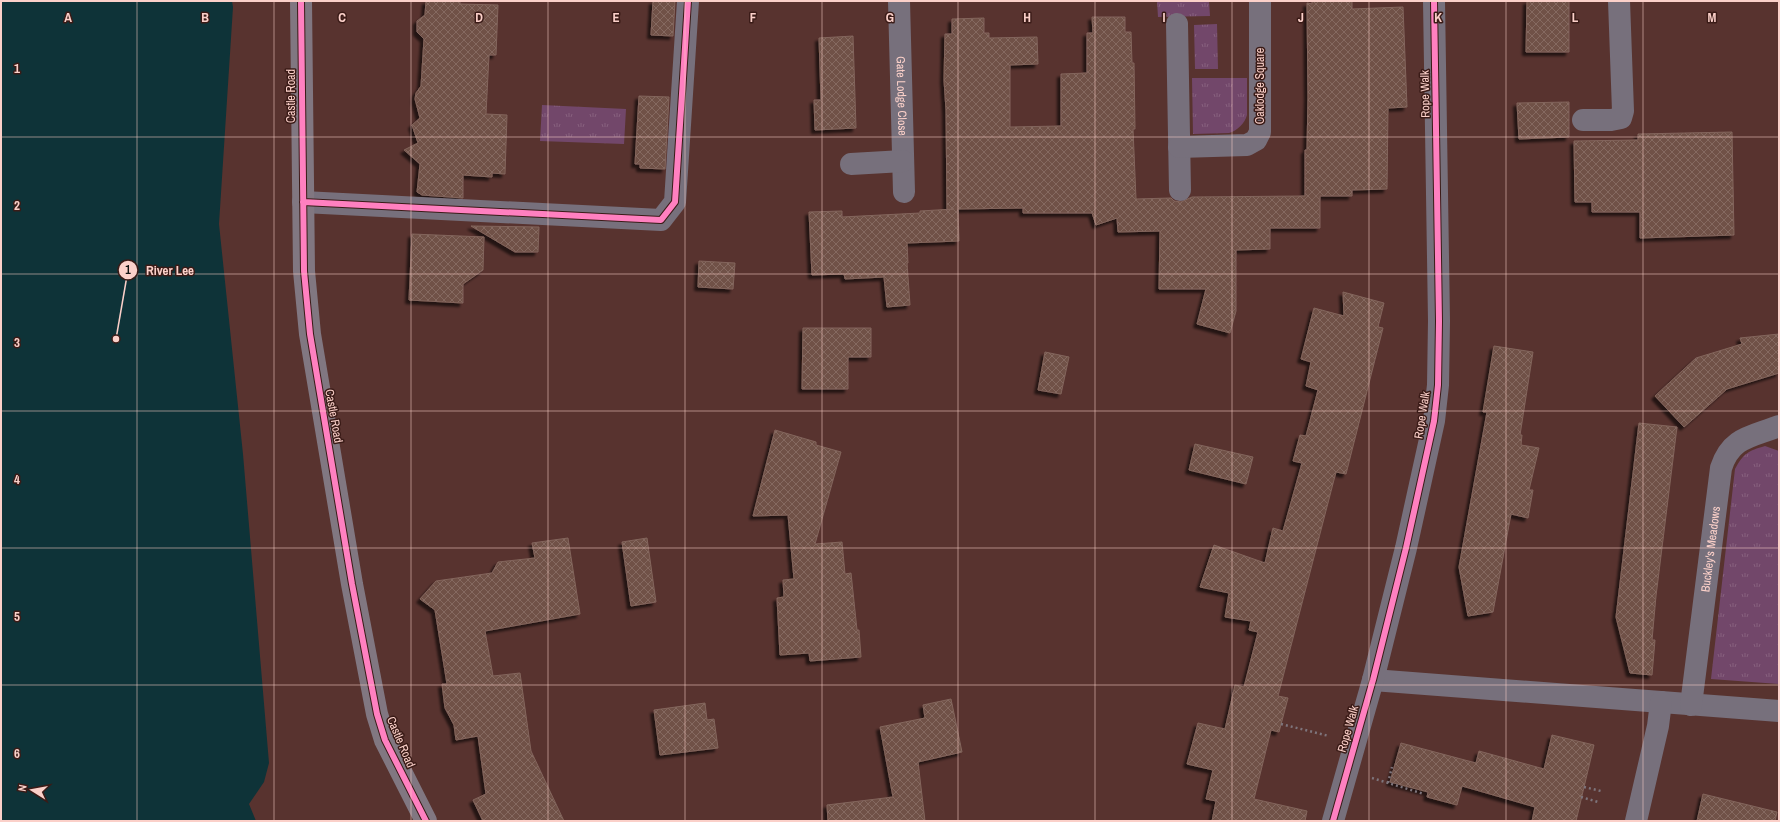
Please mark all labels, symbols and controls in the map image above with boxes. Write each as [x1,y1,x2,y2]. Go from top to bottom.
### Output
text: A [64,9,72,26]
text: B [201,9,209,26]
text: C [338,9,346,26]
text: D [475,9,483,26]
text: E [612,9,620,26]
text: F [750,9,757,26]
text: G [886,9,894,26]
text: H [1023,9,1031,26]
text: I [1163,9,1166,26]
text: J [1298,9,1304,26]
text: K [1434,9,1442,26]
text: L [1572,9,1579,26]
text: M [1708,9,1717,26]
street label: Oaklodge Square [1252,48,1268,124]
street label: Gate Lodge Close [892,56,911,136]
text: 1 [14,60,20,77]
street label: Castle Road [283,69,299,123]
street label: Rope Walk [1417,70,1433,118]
text: 2 [14,197,20,214]
callout: River Lee [118,258,202,283]
text: 1 [125,262,131,278]
text: River Lee [146,262,194,279]
text: 3 [14,334,20,351]
street label: Castle Road [321,388,347,444]
street label: Rope Walk [1410,390,1434,440]
text: 4 [14,471,20,488]
street label: Buckley's Meadows [1697,505,1724,593]
text: 5 [14,608,20,625]
street label: Rope Walk [1334,704,1362,754]
street label: Castle Road [383,714,419,770]
text: 6 [14,745,20,762]
north arrow [12,770,52,810]
text: N [15,784,30,793]

